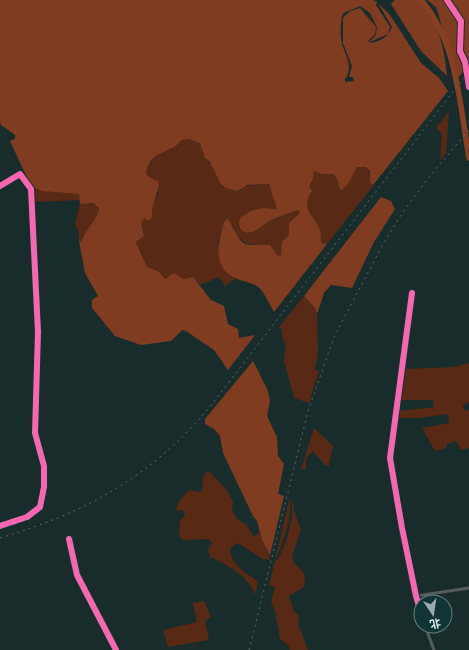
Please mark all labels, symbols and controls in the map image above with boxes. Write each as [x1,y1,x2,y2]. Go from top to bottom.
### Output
north arrow [413,594,453,634]
text: 北 [428,615,442,632]

